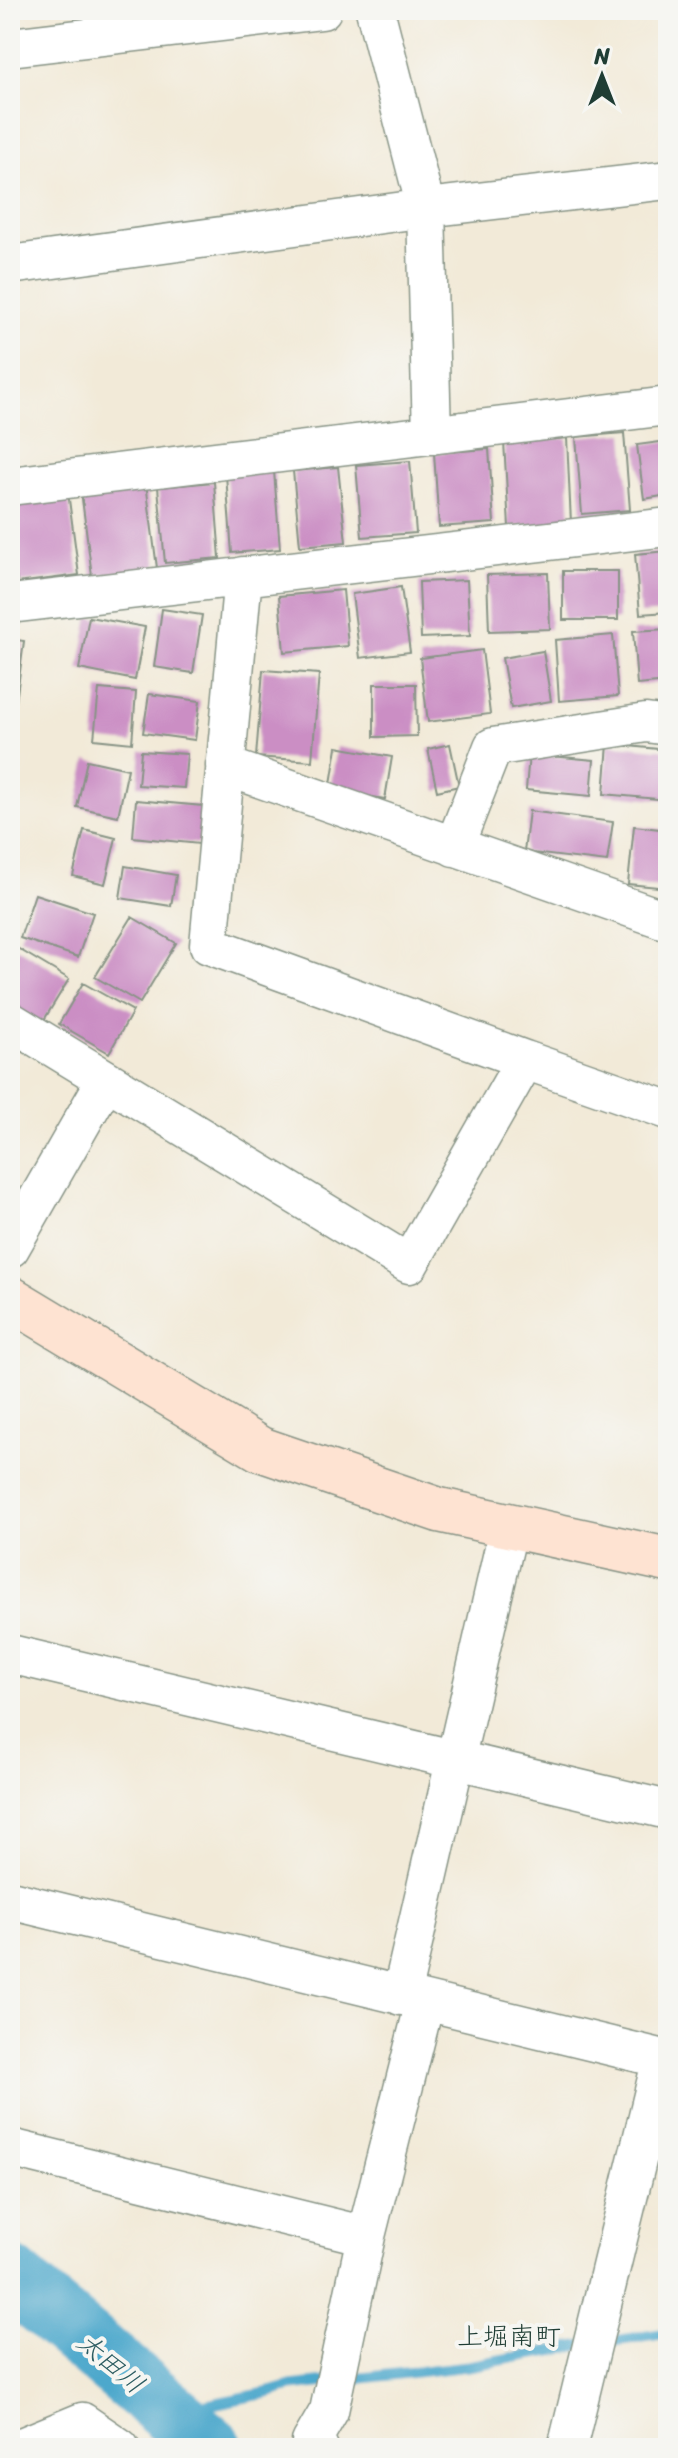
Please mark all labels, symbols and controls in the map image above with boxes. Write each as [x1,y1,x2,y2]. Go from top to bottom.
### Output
north arrow [562,36,642,116]
text: N [593,37,610,76]
district label: 上堀南町 [457,2313,561,2359]
water label: 太田川 [66,2320,156,2406]

